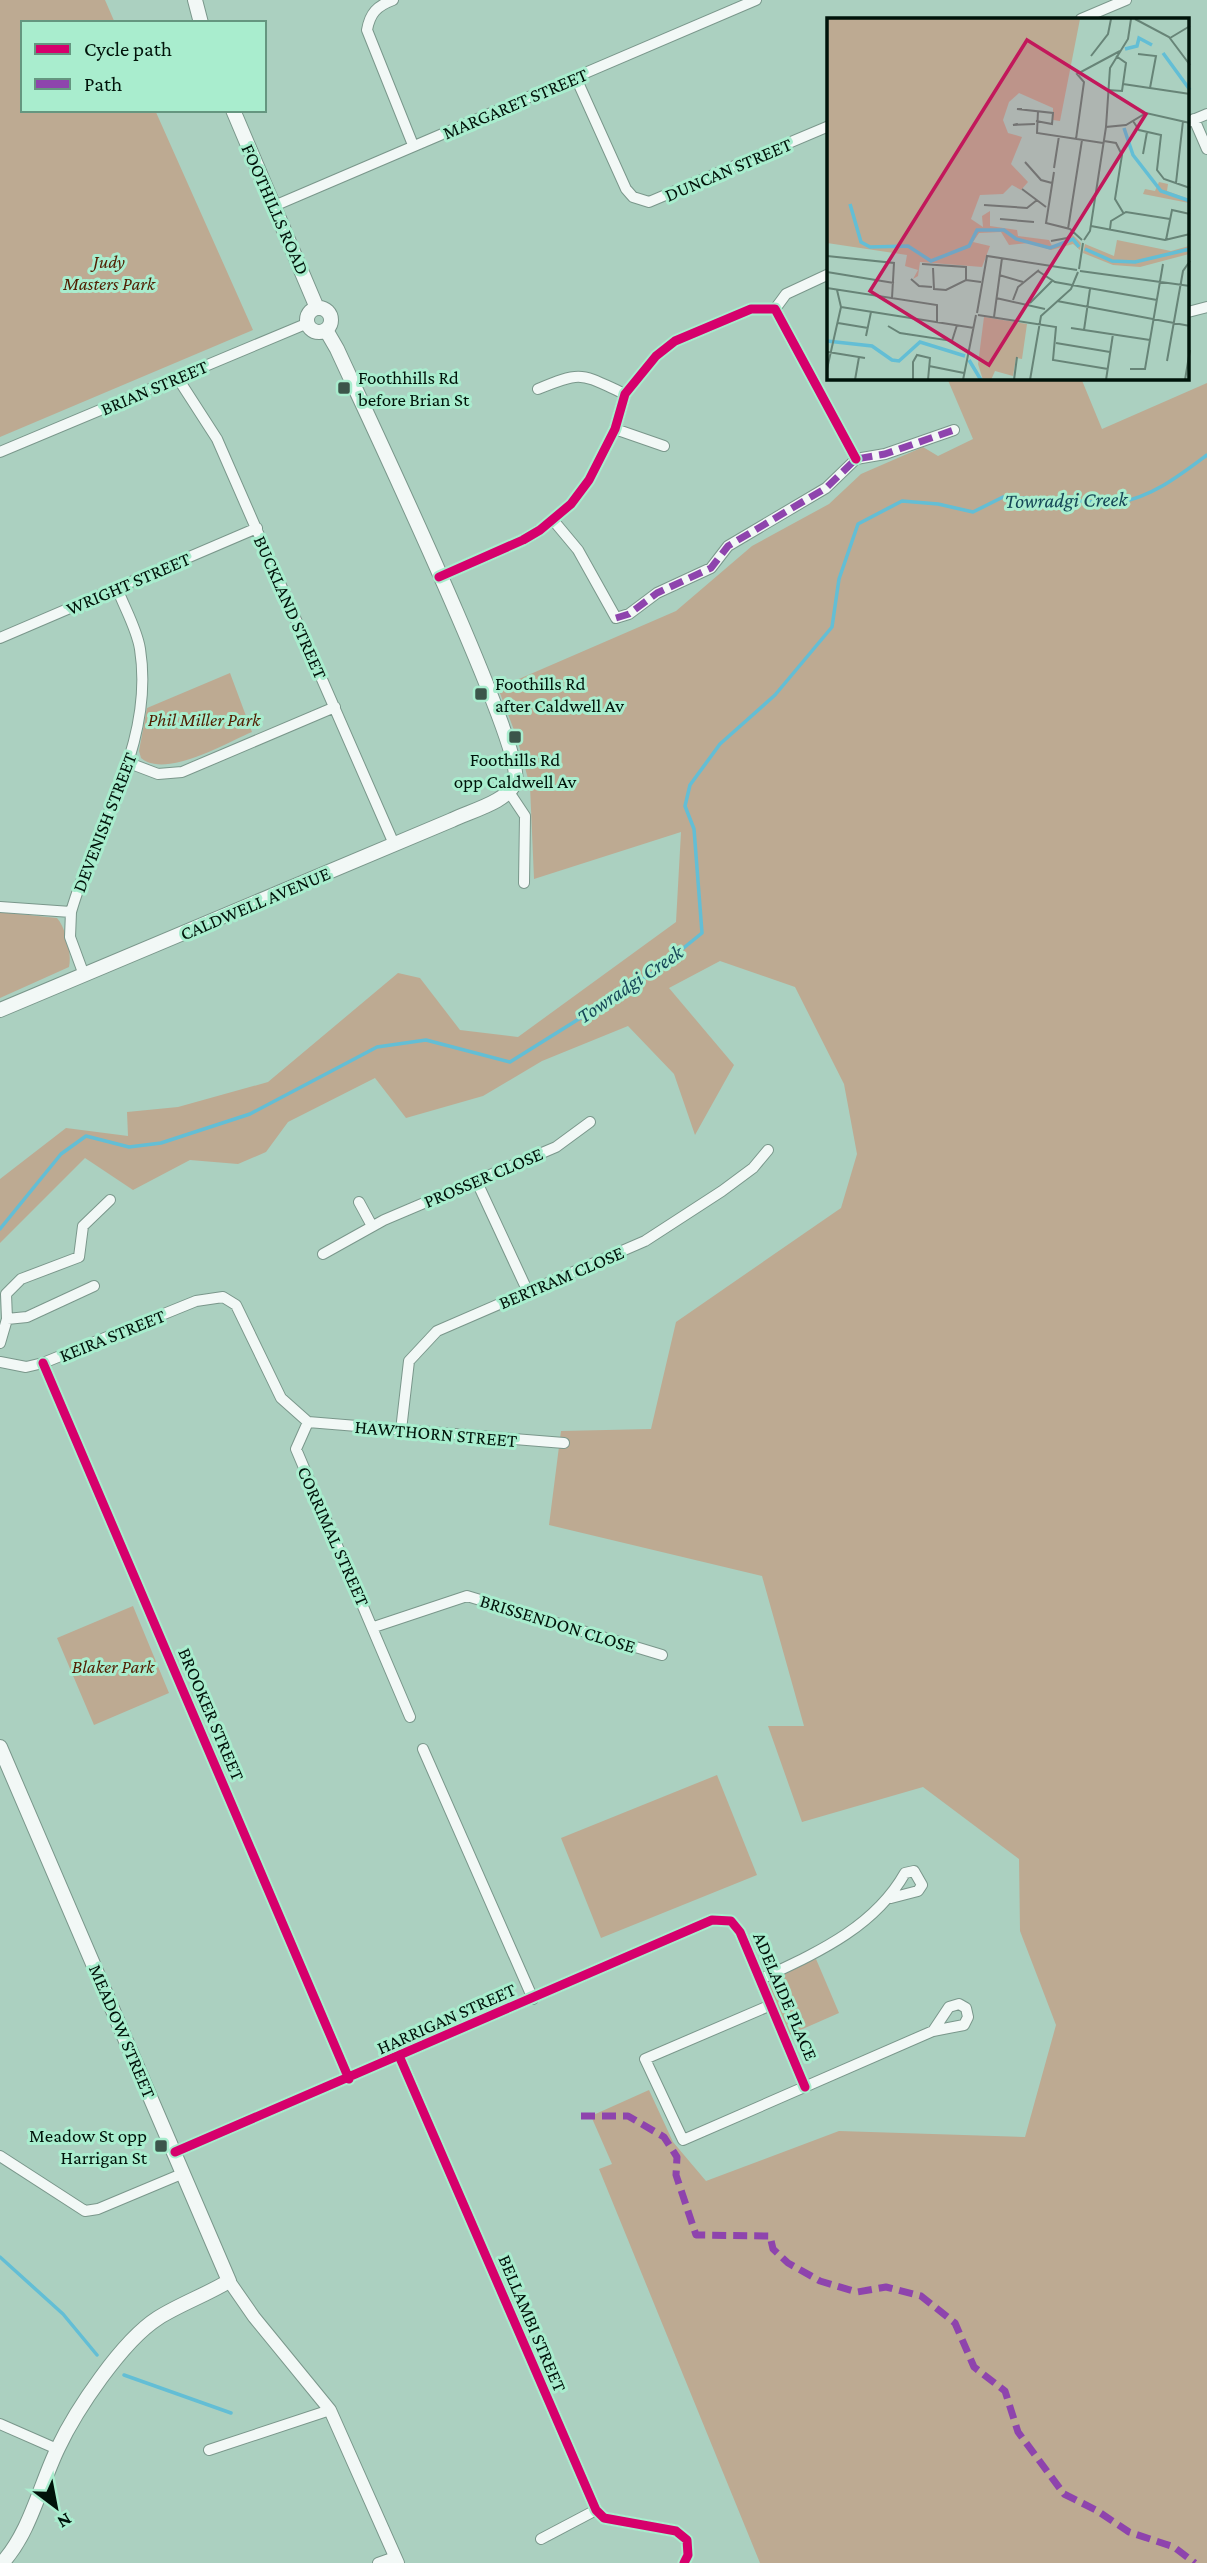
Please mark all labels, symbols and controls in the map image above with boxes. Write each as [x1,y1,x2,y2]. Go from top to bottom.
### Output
inset map [827,18,1190,380]
legend [21,21,266,112]
text: Cycle path [84,37,172,61]
street label: MARGARET STREET [440,63,591,143]
text: Path [84,72,122,96]
street label: DUNCAN STREET [661,133,795,206]
street label: FOOTHILLS ROAD [237,141,314,278]
park label: Judy Masters Park [62,251,156,294]
street label: BRIAN STREET [98,355,211,419]
place label: Foothhills Rd before Brian St [358,367,470,410]
marker: Foothhills Rd before Brian St [336,380,352,396]
water label: Towradgi Creek [1004,487,1129,513]
street label: BUCKLAND STREET [250,532,332,683]
street label: WRIGHT STREET [63,548,194,619]
place label: Foothills Rd after Caldwell Av [495,673,624,716]
marker: Foothills Rd after Caldwell Av [473,686,489,702]
park label: Phil Miller Park [148,709,261,730]
marker: Foothills Rd opp Caldwell Av [507,729,523,745]
street label: DEVENISH STREET [68,749,141,895]
place label: Foothills Rd opp Caldwell Av [454,749,577,792]
street label: CALDWELL AVENUE [177,862,333,945]
water label: Towradgi Creek [572,939,688,1028]
street label: PROSSER CLOSE [420,1143,546,1212]
street label: BERTRAM CLOSE [496,1242,627,1313]
street label: KEIRA STREET [56,1305,169,1366]
street label: HAWTHORN STREET [354,1416,519,1451]
street label: CORRIMAL STREET [293,1463,374,1610]
street label: BRISSENDON CLOSE [478,1590,638,1657]
street label: BROOKER STREET [174,1645,249,1784]
park label: Blaker Park [72,1656,155,1677]
street label: ADELAIDE PLACE [749,1929,822,2064]
street label: MEADOW STREET [85,1961,161,2102]
street label: HARRIGAN STREET [374,1978,519,2058]
place label: Meadow St opp Harrigan St [29,2125,148,2168]
marker: Meadow St opp Harrigan St [153,2138,169,2154]
street label: BELLAMBI STREET [494,2252,571,2395]
north arrow [21,2472,91,2542]
text: N [54,2509,76,2533]

